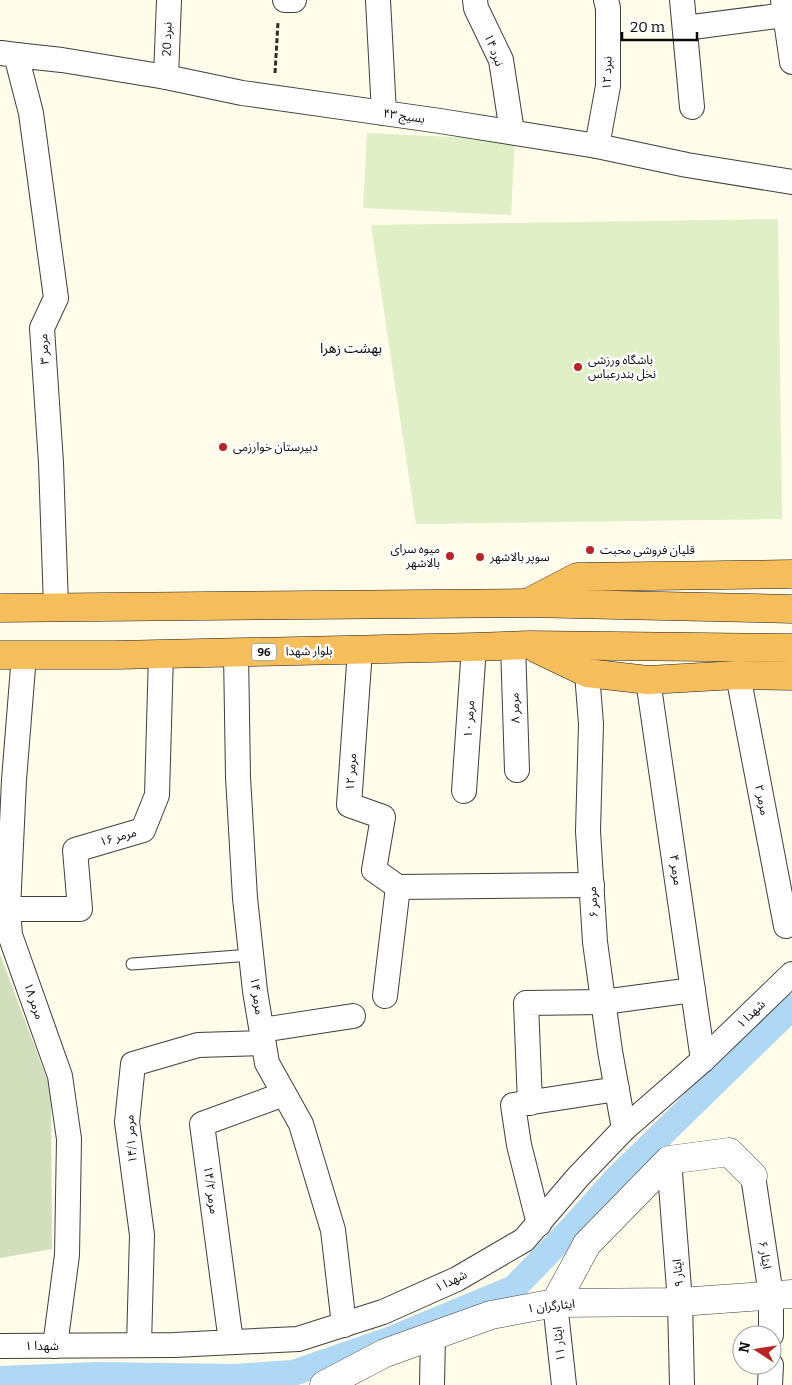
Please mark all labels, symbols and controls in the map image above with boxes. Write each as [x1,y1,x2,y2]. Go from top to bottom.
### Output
scale bar [622,10,697,42]
text: 20 m [630,18,666,36]
street label: نبرد 20 [159,22,175,56]
street label: نبرد ۱۴ [481,32,507,68]
street label: نبرد ۱۲ [599,56,615,90]
street label: بسیج ۴۳ [382,106,426,128]
street label: مرمر ۳ [36,333,52,365]
district label: بهشت زهرا [320,340,382,357]
place label: باشگاه ورزشی نخل بندرعباس [588,353,656,381]
marker: باشگاه ورزشی نخل بندرعباس [572,361,584,373]
place label: دبیرستان خوارزمی [233,440,318,454]
marker: دبیرستان خوارزمی [217,441,229,453]
place label: میوه سرای بالاشهر [390,542,440,570]
place label: قلیان فروشی محبت [600,543,695,557]
marker: قلیان فروشی محبت [584,544,596,556]
marker: میوه سرای بالاشهر [444,550,456,562]
place label: سوپر بالاشهر [489,550,550,565]
marker: سوپر بالاشهر [474,551,486,563]
road number: 96 [252,644,276,660]
street label: بلوار شهدا [285,644,333,658]
street label: مرمر ۸ [507,692,523,724]
street label: مرمر ۱۰ [461,700,477,738]
street label: مرمر ۱۲ [343,753,359,791]
street label: مرمر ۲ [752,783,772,817]
street label: مرمر ۱۶ [98,825,138,849]
street label: مرمر ۴ [667,854,685,886]
street label: مرمر ۶ [585,886,601,918]
street label: مرمر ۱۴ [247,976,267,1016]
street label: مرمر ۱۸ [21,981,47,1021]
street label: شهدا ۱ [734,997,768,1031]
street label: مرمر ۱۴/۱ [122,1114,140,1164]
street label: مرمر ۱۴/۲ [201,1165,221,1215]
street label: ایثار ۶ [756,1240,774,1270]
street label: ایثار ۹ [670,1258,686,1288]
street label: شهدا ۱ [433,1267,469,1295]
street label: ایثارگران ۱ [526,1297,576,1316]
north arrow [732,1325,782,1375]
street label: ایثار ۱۱ [550,1326,568,1362]
street label: شهدا ۱ [25,1339,59,1353]
text: N [735,1340,754,1354]

